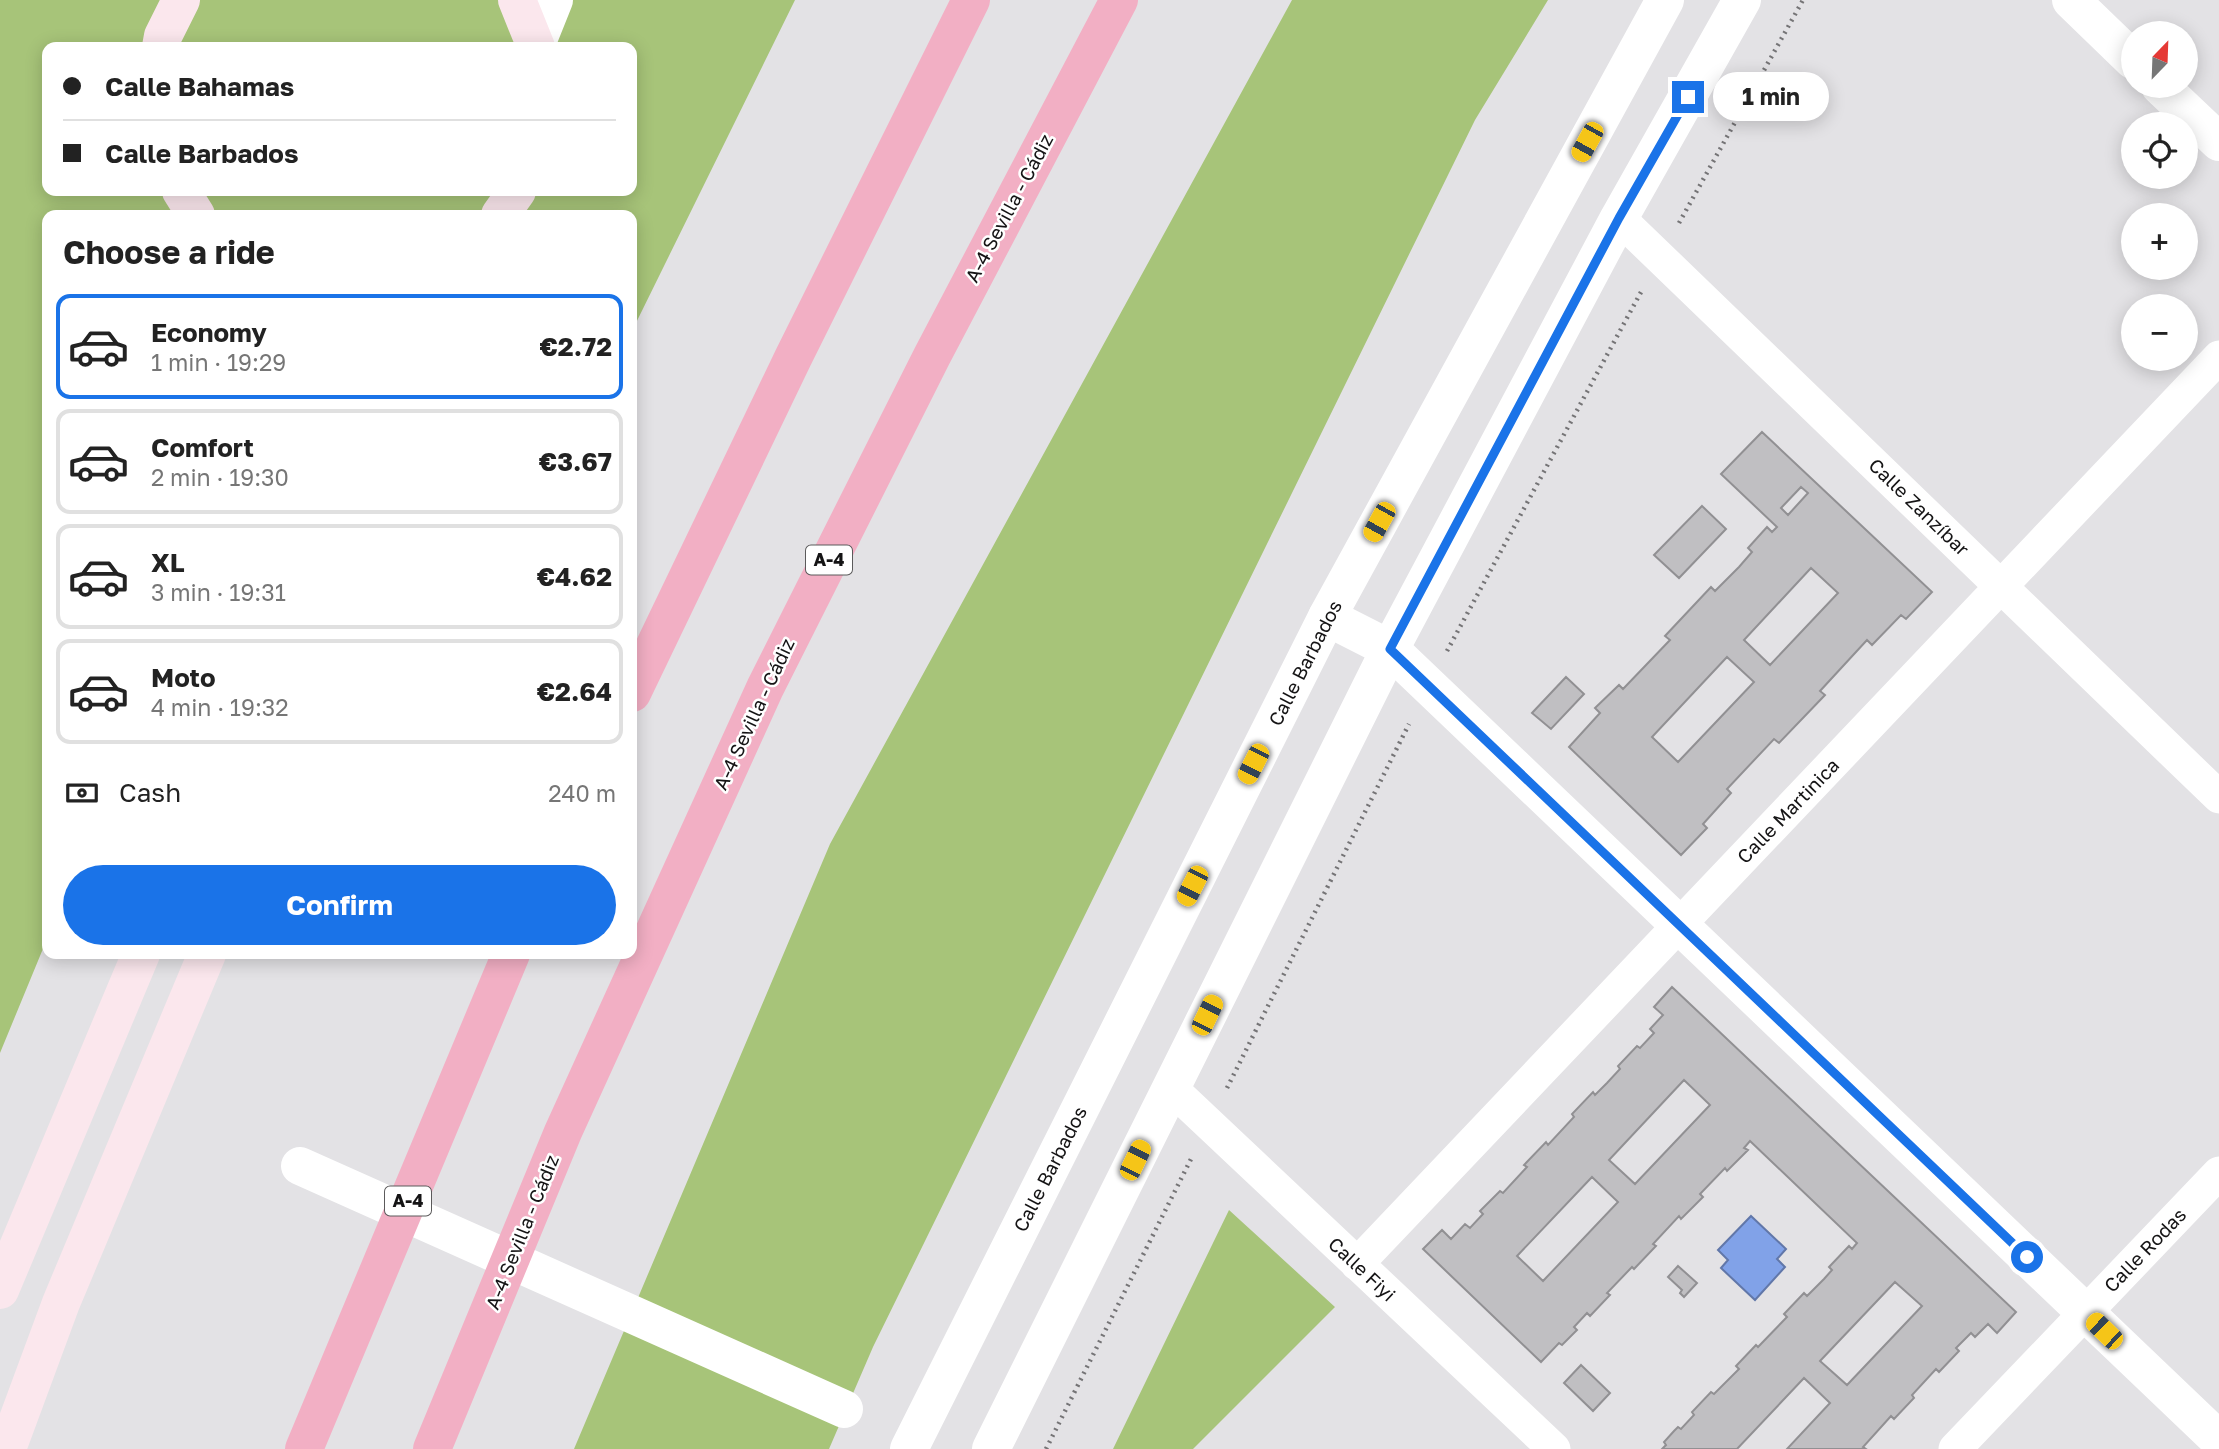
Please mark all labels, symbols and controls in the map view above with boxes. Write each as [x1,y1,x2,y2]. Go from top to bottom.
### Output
north arrow [2121,21,2198,98]
map controls [2121,21,2198,371]
text: Calle Bahamas [105,71,294,102]
callout: 1 min [1712,72,1828,122]
route end [1672,81,1704,113]
text: 1 min [1742,82,1800,110]
button: locate [2121,112,2198,189]
car [1568,119,1607,165]
street label: A-4 Sevilla - Cádiz [960,130,1057,286]
text: Calle Barbados [105,138,298,169]
button: + [2121,203,2198,280]
text: Choose a ride [63,233,275,271]
button: − [2121,294,2198,371]
icon: car [67,315,130,378]
text: Economy [151,317,267,348]
text: €2.72 [539,331,612,362]
text: 1 min · 19:29 [151,348,286,376]
icon: car [67,430,130,493]
text: Comfort [151,432,254,463]
text: €3.67 [539,446,612,477]
street label: Calle Zanzíbar [1865,453,1975,561]
text: 2 min · 19:30 [151,463,289,491]
car [1360,499,1399,545]
icon: car [67,545,130,608]
road number: A-4 [806,546,852,574]
text: XL [151,547,185,578]
text: €4.62 [537,561,612,592]
text: 3 min · 19:31 [151,578,286,606]
street label: Calle Barbados [1263,596,1346,729]
street label: A-4 Sevilla - Cádiz [708,634,799,793]
icon: car [67,660,130,723]
text: Moto [151,662,216,693]
text: €2.64 [537,676,612,707]
text: 4 min · 19:32 [151,693,289,721]
car [1235,741,1272,787]
street label: Calle Martinica [1732,753,1843,868]
icon: cash [63,774,101,812]
text: Cash [119,777,181,808]
text: 240 m [548,779,616,807]
car [1174,863,1211,909]
button: Confirm [63,865,616,945]
car [1189,992,1226,1038]
street label: Calle Barbados [1008,1102,1091,1235]
car [1117,1137,1154,1183]
street label: A-4 Sevilla - Cádiz [480,1151,563,1312]
road number: A-4 [385,1186,431,1216]
street label: Calle Rodas [2099,1203,2190,1296]
street label: Calle Fiyi [1324,1232,1401,1306]
route start [2011,1241,2043,1273]
car [2082,1309,2127,1353]

